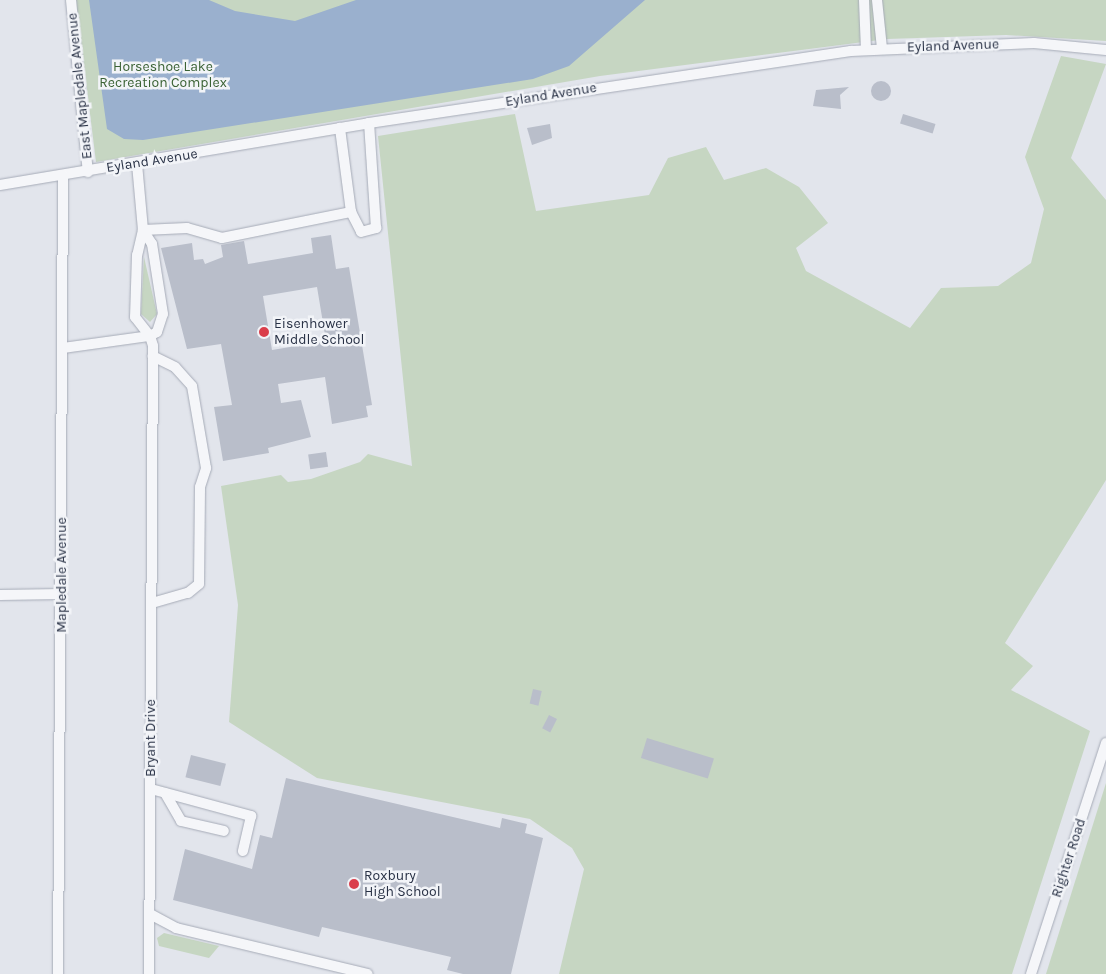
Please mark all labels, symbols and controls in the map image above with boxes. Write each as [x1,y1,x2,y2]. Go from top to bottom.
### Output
street label: East Mapledale Avenue [64,12,96,160]
street label: Eyland Avenue [907,36,999,56]
park label: Horseshoe Lake Recreation Complex [99,59,227,92]
street label: Eyland Avenue [504,79,598,111]
street label: Eyland Avenue [105,145,199,177]
place label: Eisenhower Middle School [274,316,364,348]
marker: Eisenhower Middle School [258,326,270,338]
street label: Mapledale Avenue [54,517,70,633]
street label: Bryant Drive [143,699,159,777]
street label: Righter Road [1048,816,1090,900]
place label: Roxbury High School [364,868,441,900]
marker: Roxbury High School [348,878,360,890]

